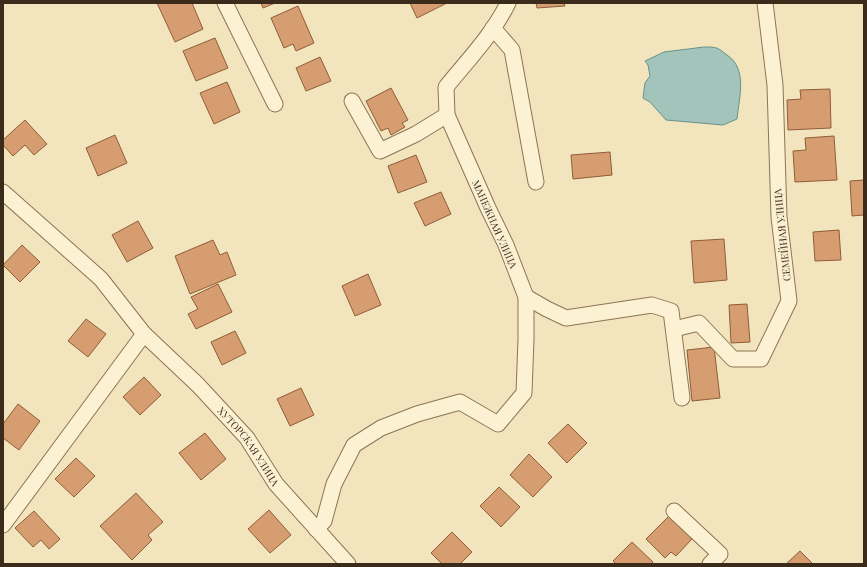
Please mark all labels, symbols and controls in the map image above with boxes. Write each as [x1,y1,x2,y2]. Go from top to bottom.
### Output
street label: МАНЕЖНАЯ УЛИЦА [469,177,521,271]
street label: СЕМЕЙНАЯ УЛИЦА [770,187,794,282]
street label: ХУТОРСКАЯ УЛИЦА [215,404,283,489]

